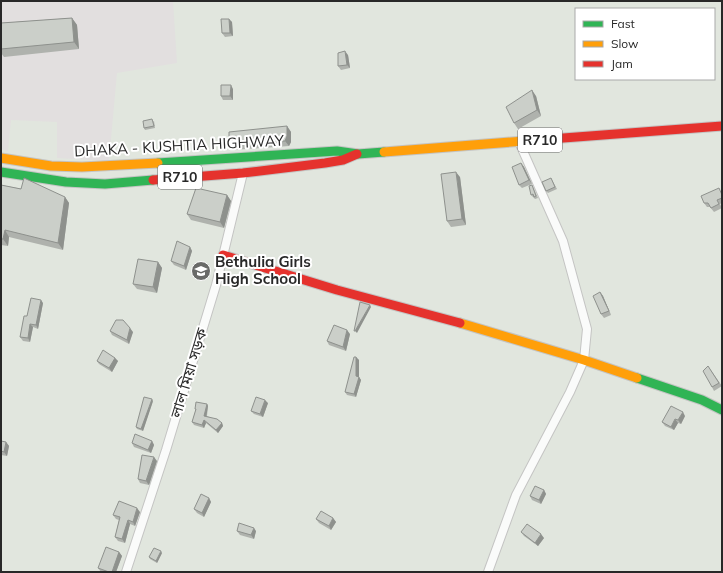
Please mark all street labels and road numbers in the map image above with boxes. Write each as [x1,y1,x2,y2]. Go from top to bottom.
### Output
road number: R710 [518,128,562,152]
street label: DHAKA - KUSHTIA HIGHWAY [74,130,285,160]
road number: R710 [158,165,202,189]
street label: লাল মিয়া সড়ক [166,325,211,421]

